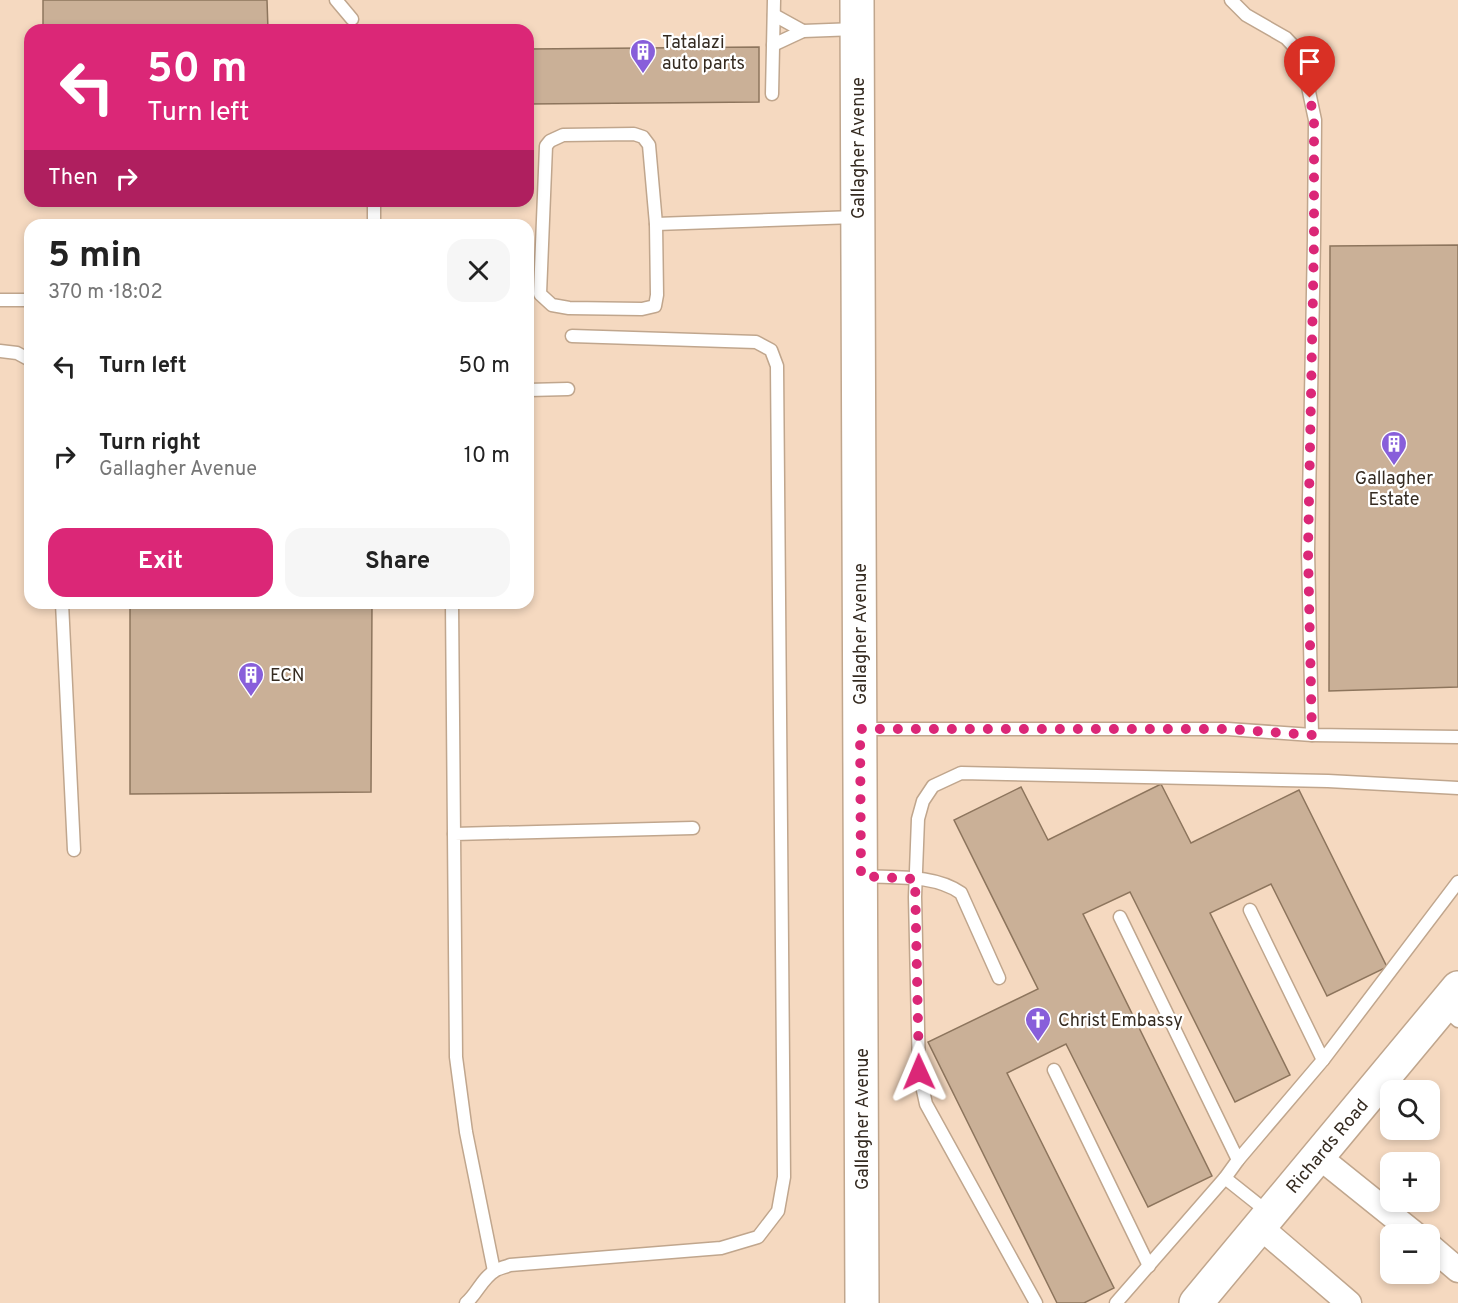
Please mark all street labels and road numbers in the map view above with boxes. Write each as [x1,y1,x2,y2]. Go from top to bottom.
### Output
street label: Gallagher Avenue [848,77,871,219]
street label: Gallagher Avenue [850,563,873,705]
street label: Gallagher Avenue [852,1048,875,1190]
street label: Richards Road [1282,1095,1374,1199]

